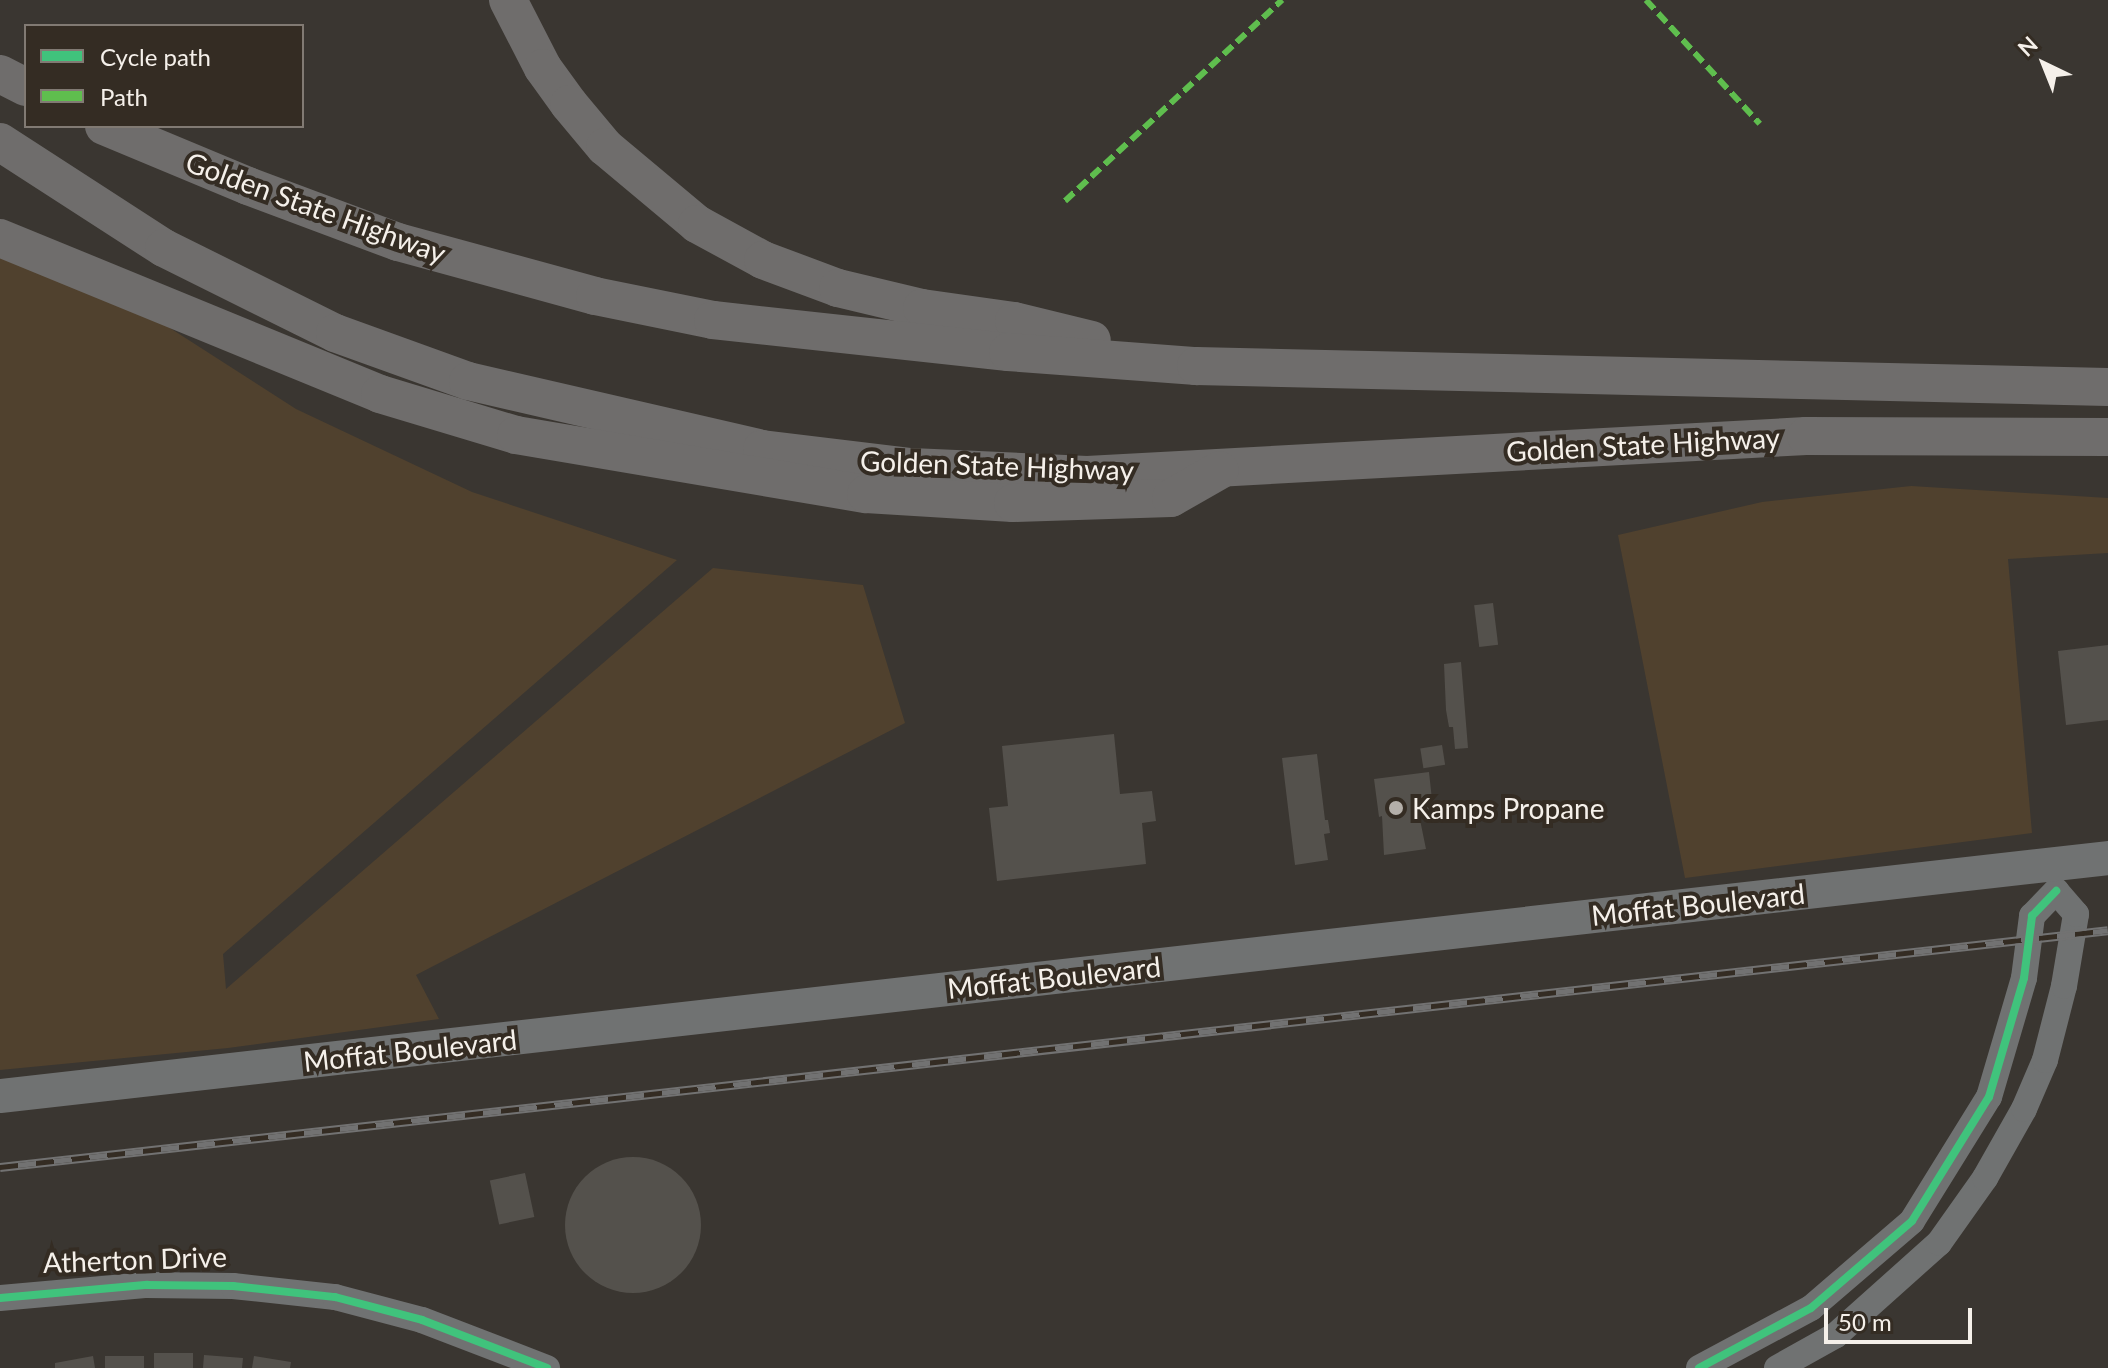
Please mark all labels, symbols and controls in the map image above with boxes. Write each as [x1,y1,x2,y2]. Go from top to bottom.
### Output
legend [24,24,304,128]
north arrow [2004,24,2084,104]
text: N [2012,30,2043,62]
text: Cycle path [100,42,211,71]
text: Path [100,82,148,111]
street label: Golden State Highway [181,144,451,270]
street label: Golden State Highway [1505,420,1781,468]
street label: Golden State Highway [859,443,1135,487]
place label: Kamps Propane [1412,791,1604,825]
marker: Kamps Propane [1387,799,1405,817]
street label: Moffat Boulevard [1590,876,1806,932]
street label: Moffat Boulevard [946,949,1162,1005]
street label: Moffat Boulevard [302,1022,518,1078]
street label: Atherton Drive [42,1239,228,1279]
scale bar [1828,1292,1976,1342]
text: 50 m [1838,1307,1892,1336]

